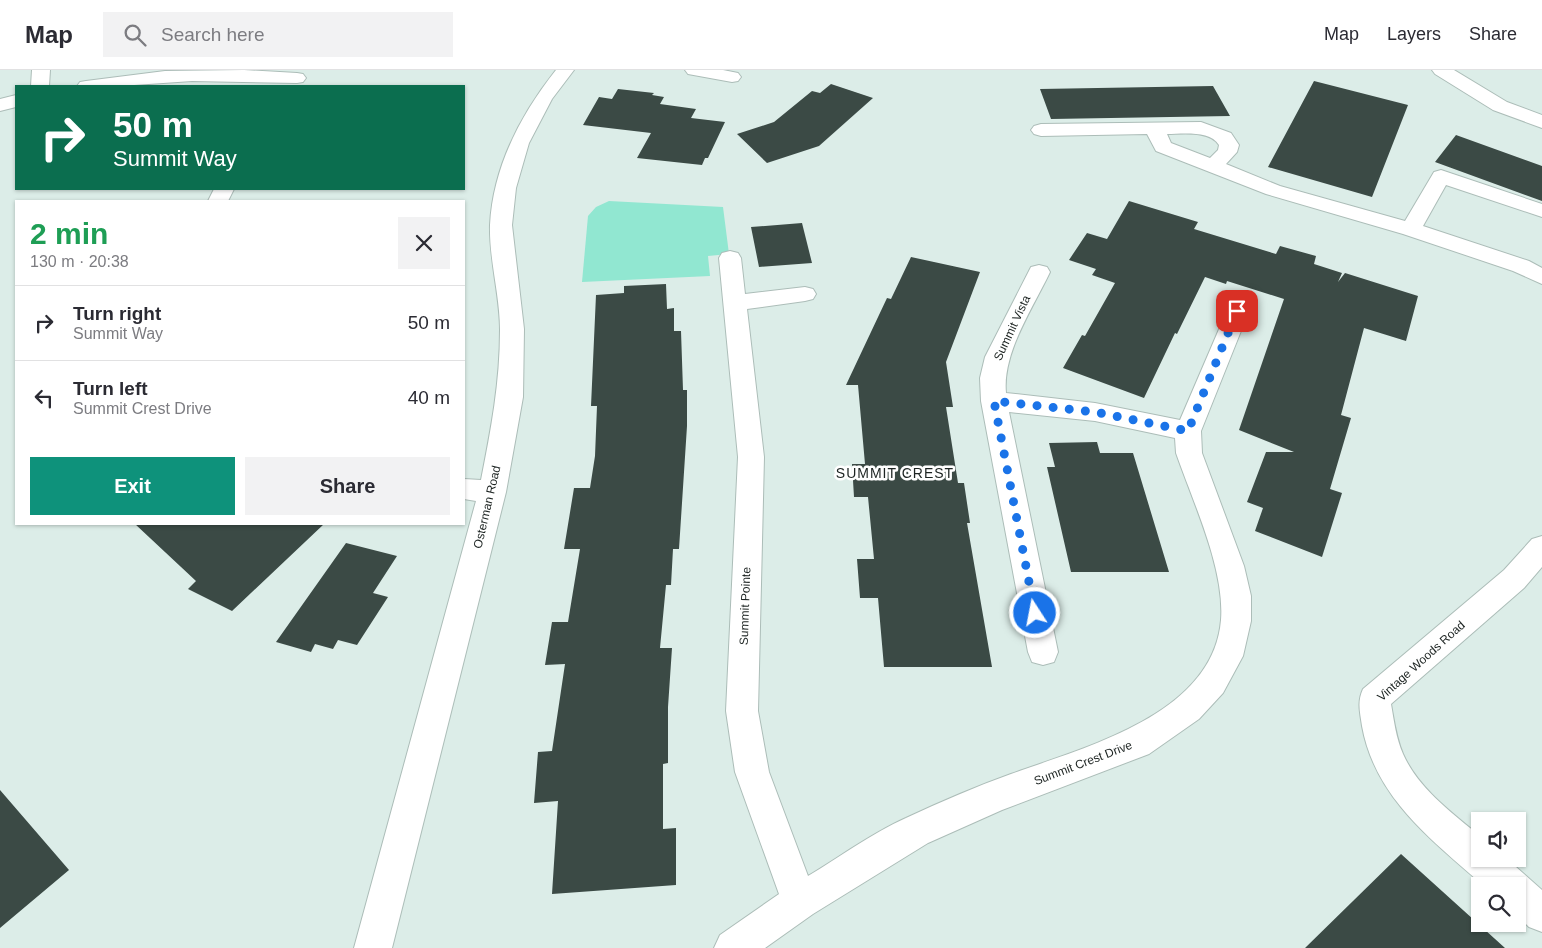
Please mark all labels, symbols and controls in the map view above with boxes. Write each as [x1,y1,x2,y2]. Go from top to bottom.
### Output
search box [103,12,453,57]
text: Map [25,21,73,48]
icon: search [121,21,149,49]
text: Search here [161,24,265,45]
text: Map [1324,24,1359,44]
text: Layers [1387,24,1441,44]
text: Share [1469,24,1517,44]
icon: right [30,105,95,170]
text: 50 m [113,105,193,144]
text: Summit Way [113,146,237,171]
text: 2 min [30,217,108,250]
button: close [398,217,450,269]
text: 130 m · 20:38 [30,253,129,270]
pin [1216,290,1258,332]
street label: Summit Vista [991,293,1033,363]
icon: arrive [1223,297,1251,325]
text: Turn right [73,303,161,324]
icon: right [30,309,58,337]
text: 50 m [408,312,450,333]
text: Summit Way [73,325,163,342]
text: Turn left [73,378,148,399]
icon: left [30,384,58,412]
text: 40 m [408,387,450,408]
text: Summit Crest Drive [73,400,212,417]
button: Exit [30,457,235,515]
button: Share [245,457,450,515]
street label: Osterman Road [471,464,503,550]
district label: SUMMIT CREST [836,465,954,481]
street label: Summit Pointe [737,566,753,645]
position arrow [1008,586,1060,638]
street label: Vintage Woods Road [1374,618,1468,704]
street label: Summit Crest Drive [1032,738,1134,788]
map controls [1471,812,1526,932]
button: sound [1471,812,1526,867]
button: search [1471,877,1526,932]

